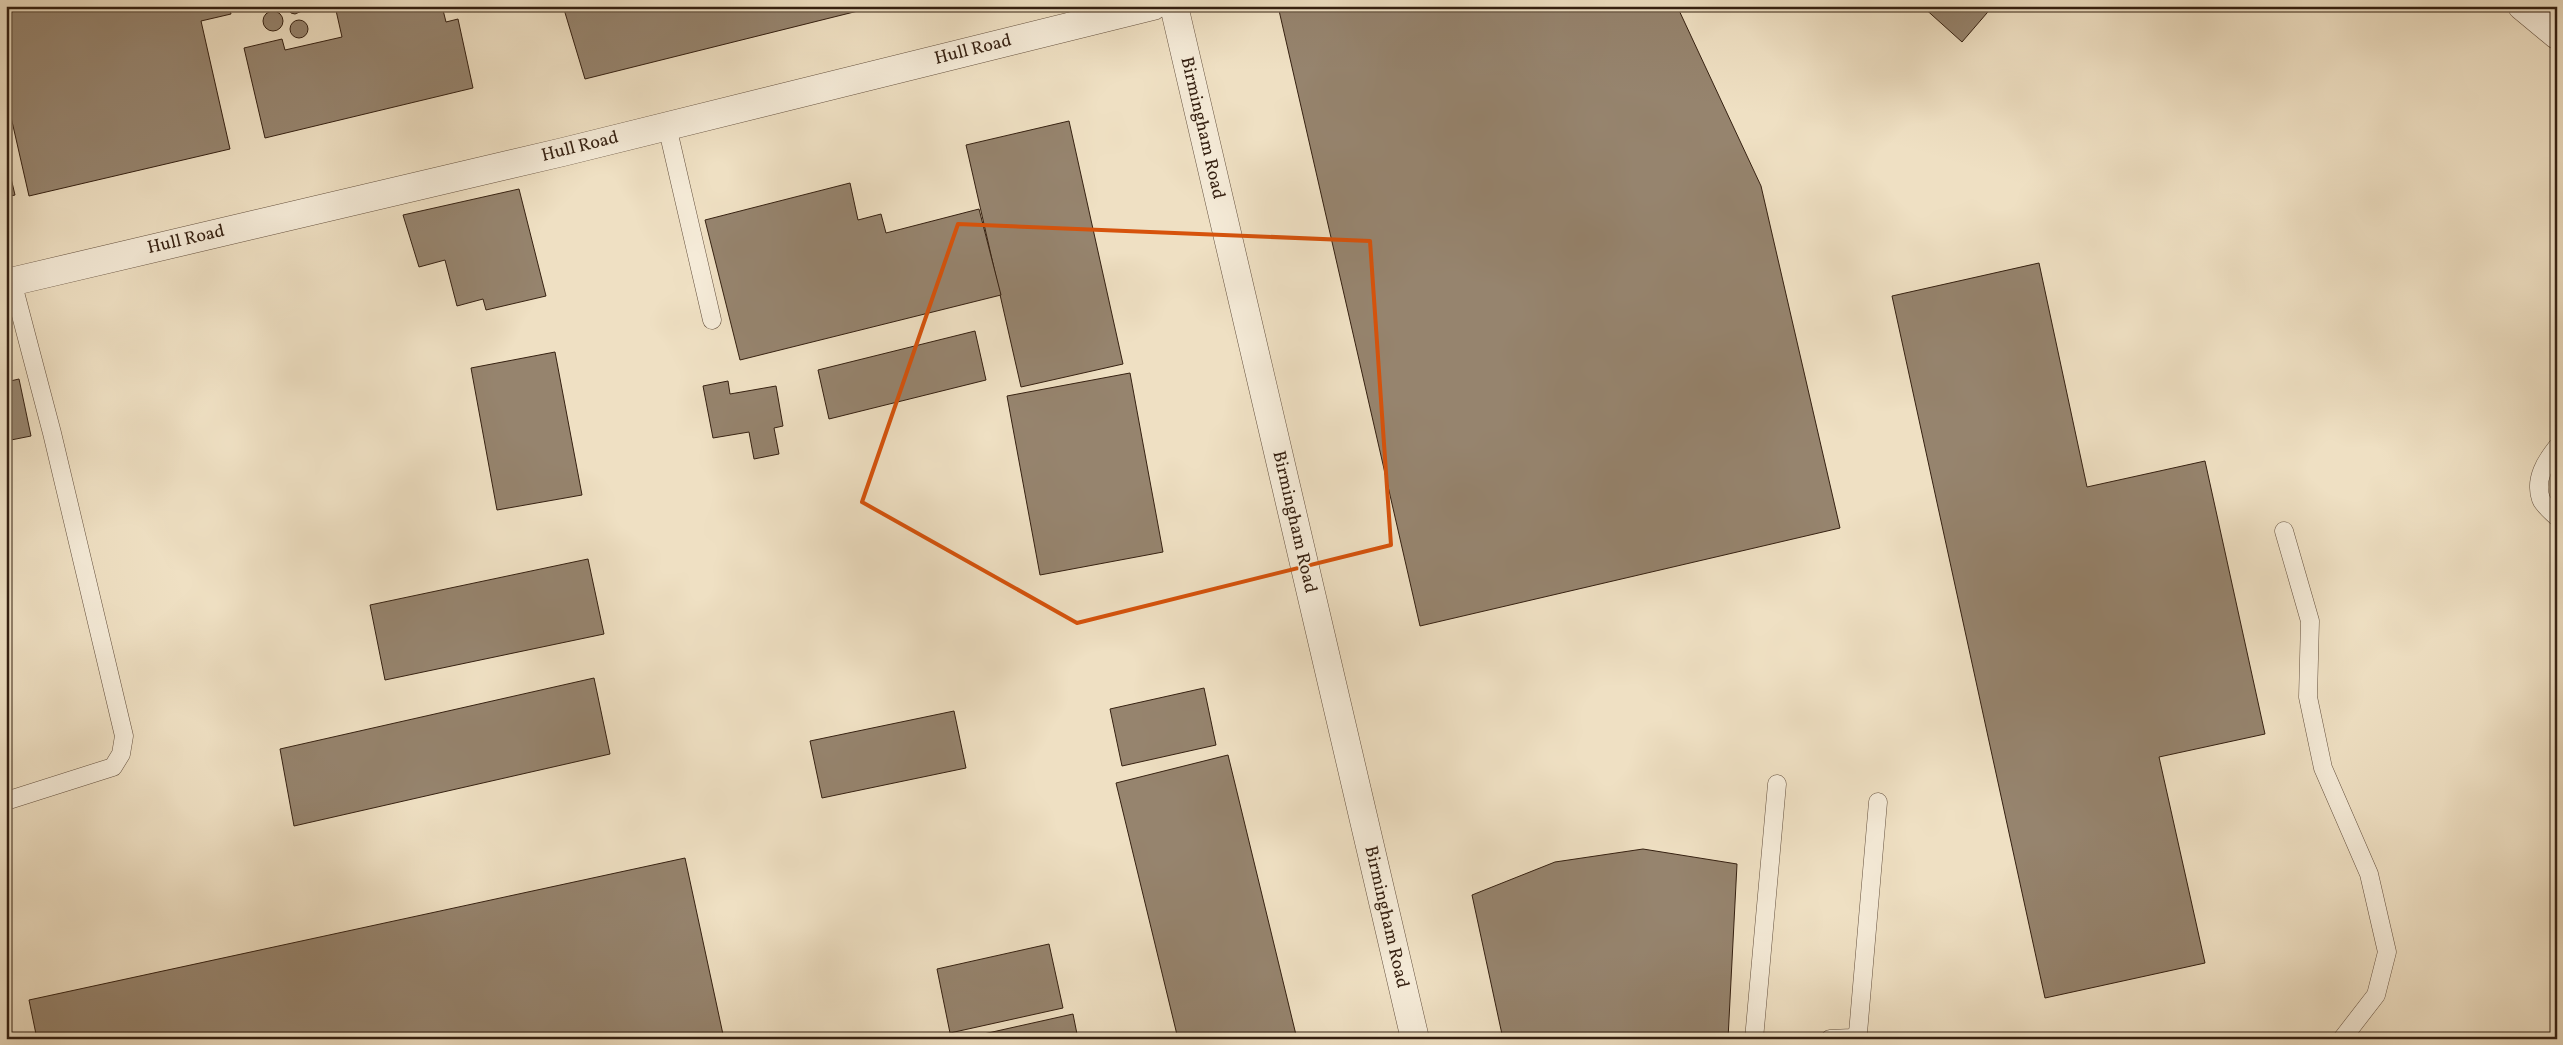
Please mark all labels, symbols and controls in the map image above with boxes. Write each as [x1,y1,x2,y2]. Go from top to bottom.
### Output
street label: Hull Road [932,28,1014,72]
street label: Birmingham Road [1173,54,1231,202]
street label: Hull Road [539,125,621,169]
street label: Hull Road [145,219,227,261]
street label: Birmingham Road [1265,448,1323,596]
street label: Birmingham Road [1357,843,1415,991]

